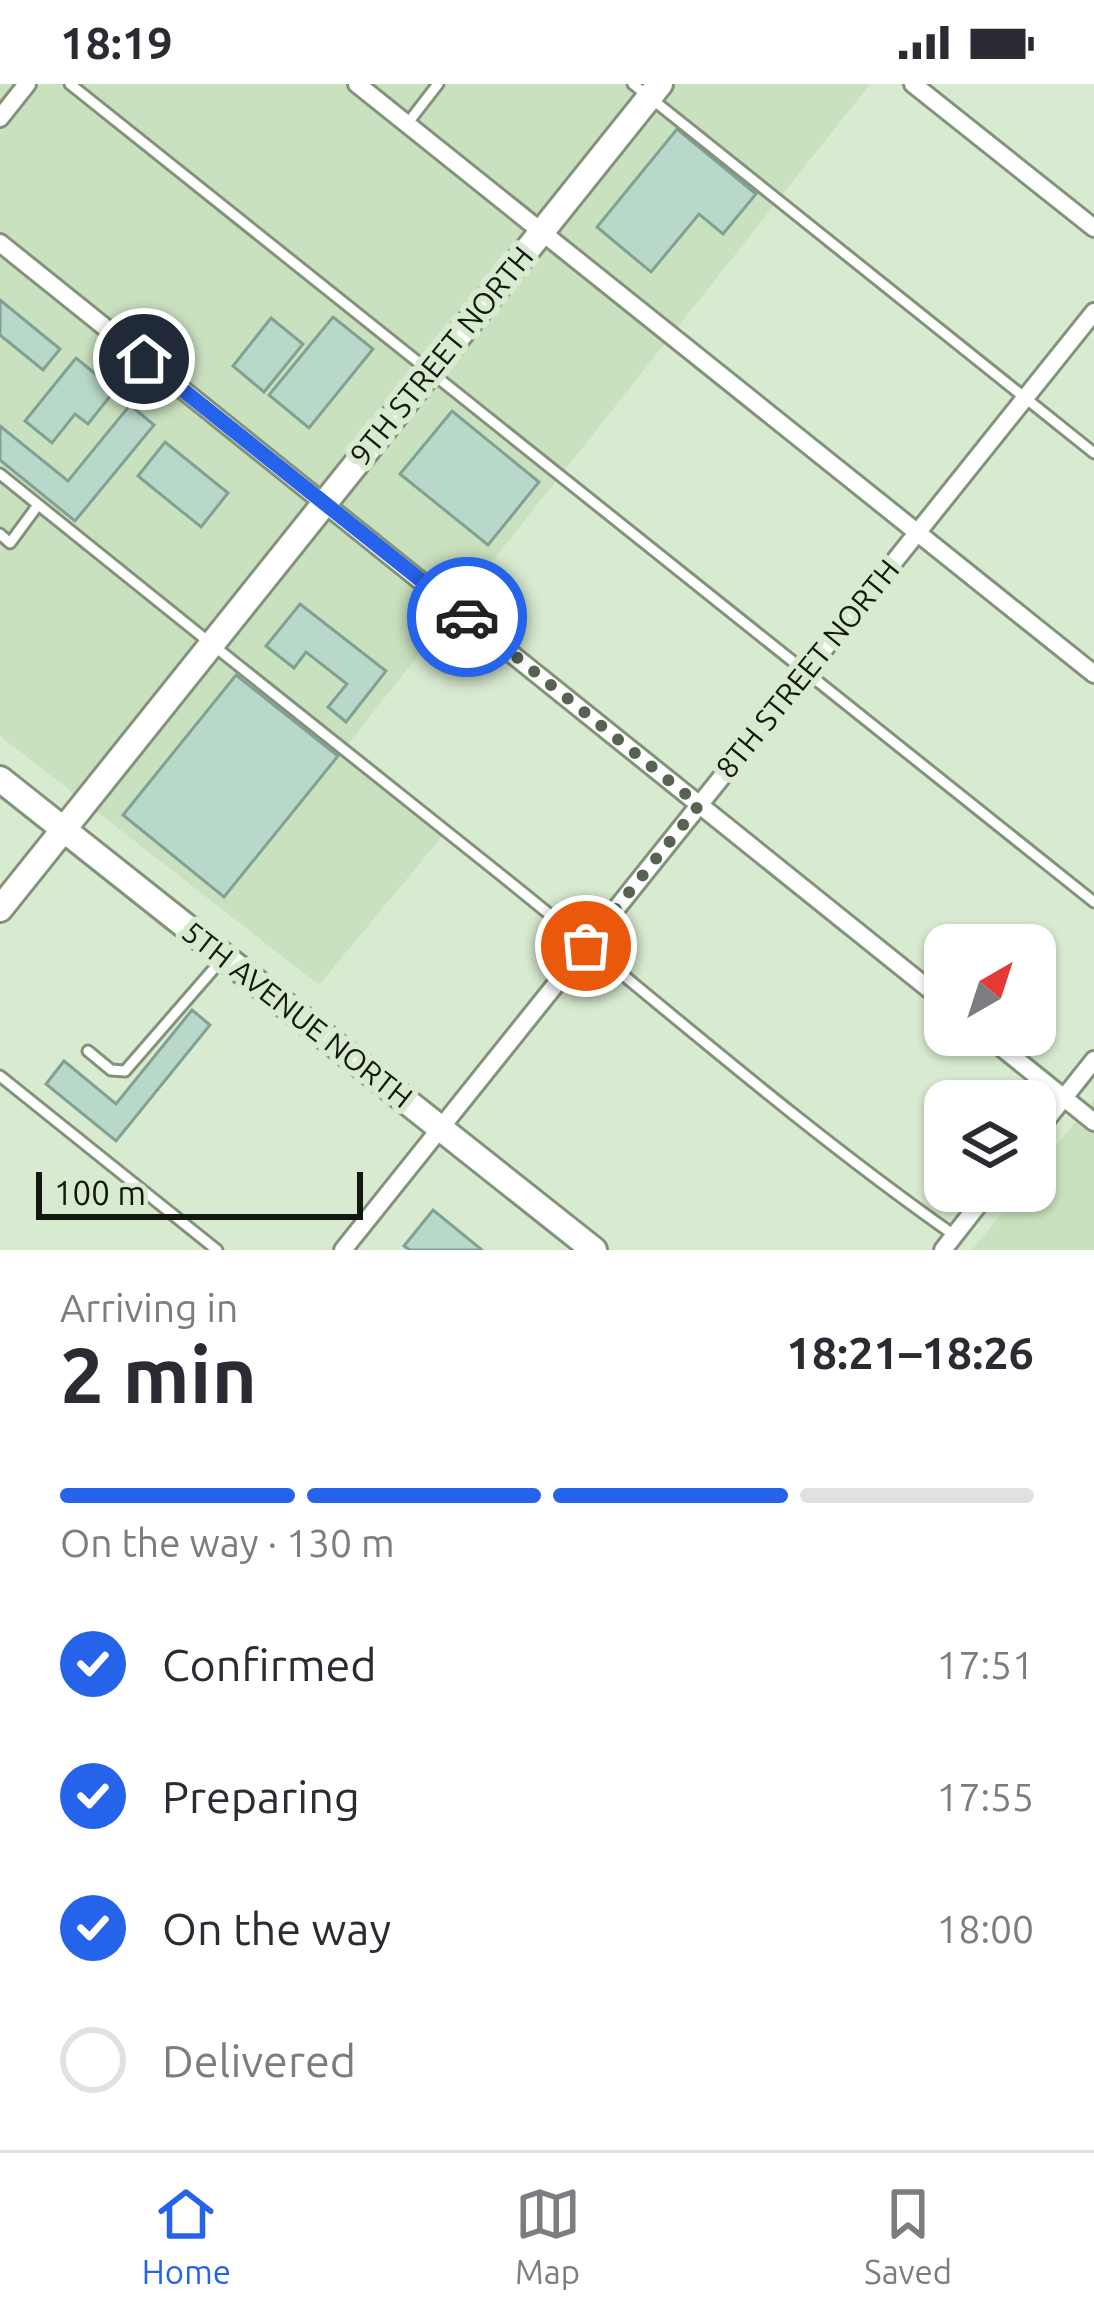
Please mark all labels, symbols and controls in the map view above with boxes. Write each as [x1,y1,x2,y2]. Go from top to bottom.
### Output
text: 18:19 [60,17,173,68]
street label: 9TH STREET NORTH [343,240,540,471]
pin [93,308,195,410]
icon: home [111,326,177,392]
street label: 8TH STREET NORTH [709,553,906,784]
courier [407,557,527,677]
icon: car [434,584,500,650]
pin [535,895,637,997]
icon: bag [553,913,619,979]
street label: 5TH AVENUE NORTH [176,914,419,1114]
north arrow [924,924,1056,1056]
map controls [924,924,1056,1212]
button: layers [924,1080,1056,1212]
scale bar [36,1166,363,1219]
text: 100 m [54,1174,146,1211]
text: Arriving in [60,1286,238,1329]
text: 18:21–18:26 [786,1327,1034,1378]
text: 2 min [60,1330,257,1418]
text: On the way · 130 m [60,1521,395,1564]
icon: check [60,1631,126,1697]
text: Confirmed [162,1639,377,1690]
text: 17:51 [936,1643,1034,1686]
icon: check [60,1763,126,1829]
text: Preparing [162,1771,360,1822]
text: 17:55 [936,1775,1034,1818]
icon: check [60,1895,126,1961]
text: On the way [162,1903,391,1954]
text: 18:00 [936,1907,1034,1950]
text: Delivered [162,2035,356,2086]
tab: Home [142,2181,231,2290]
tab: Map [515,2181,581,2290]
tab: Saved [864,2181,952,2290]

